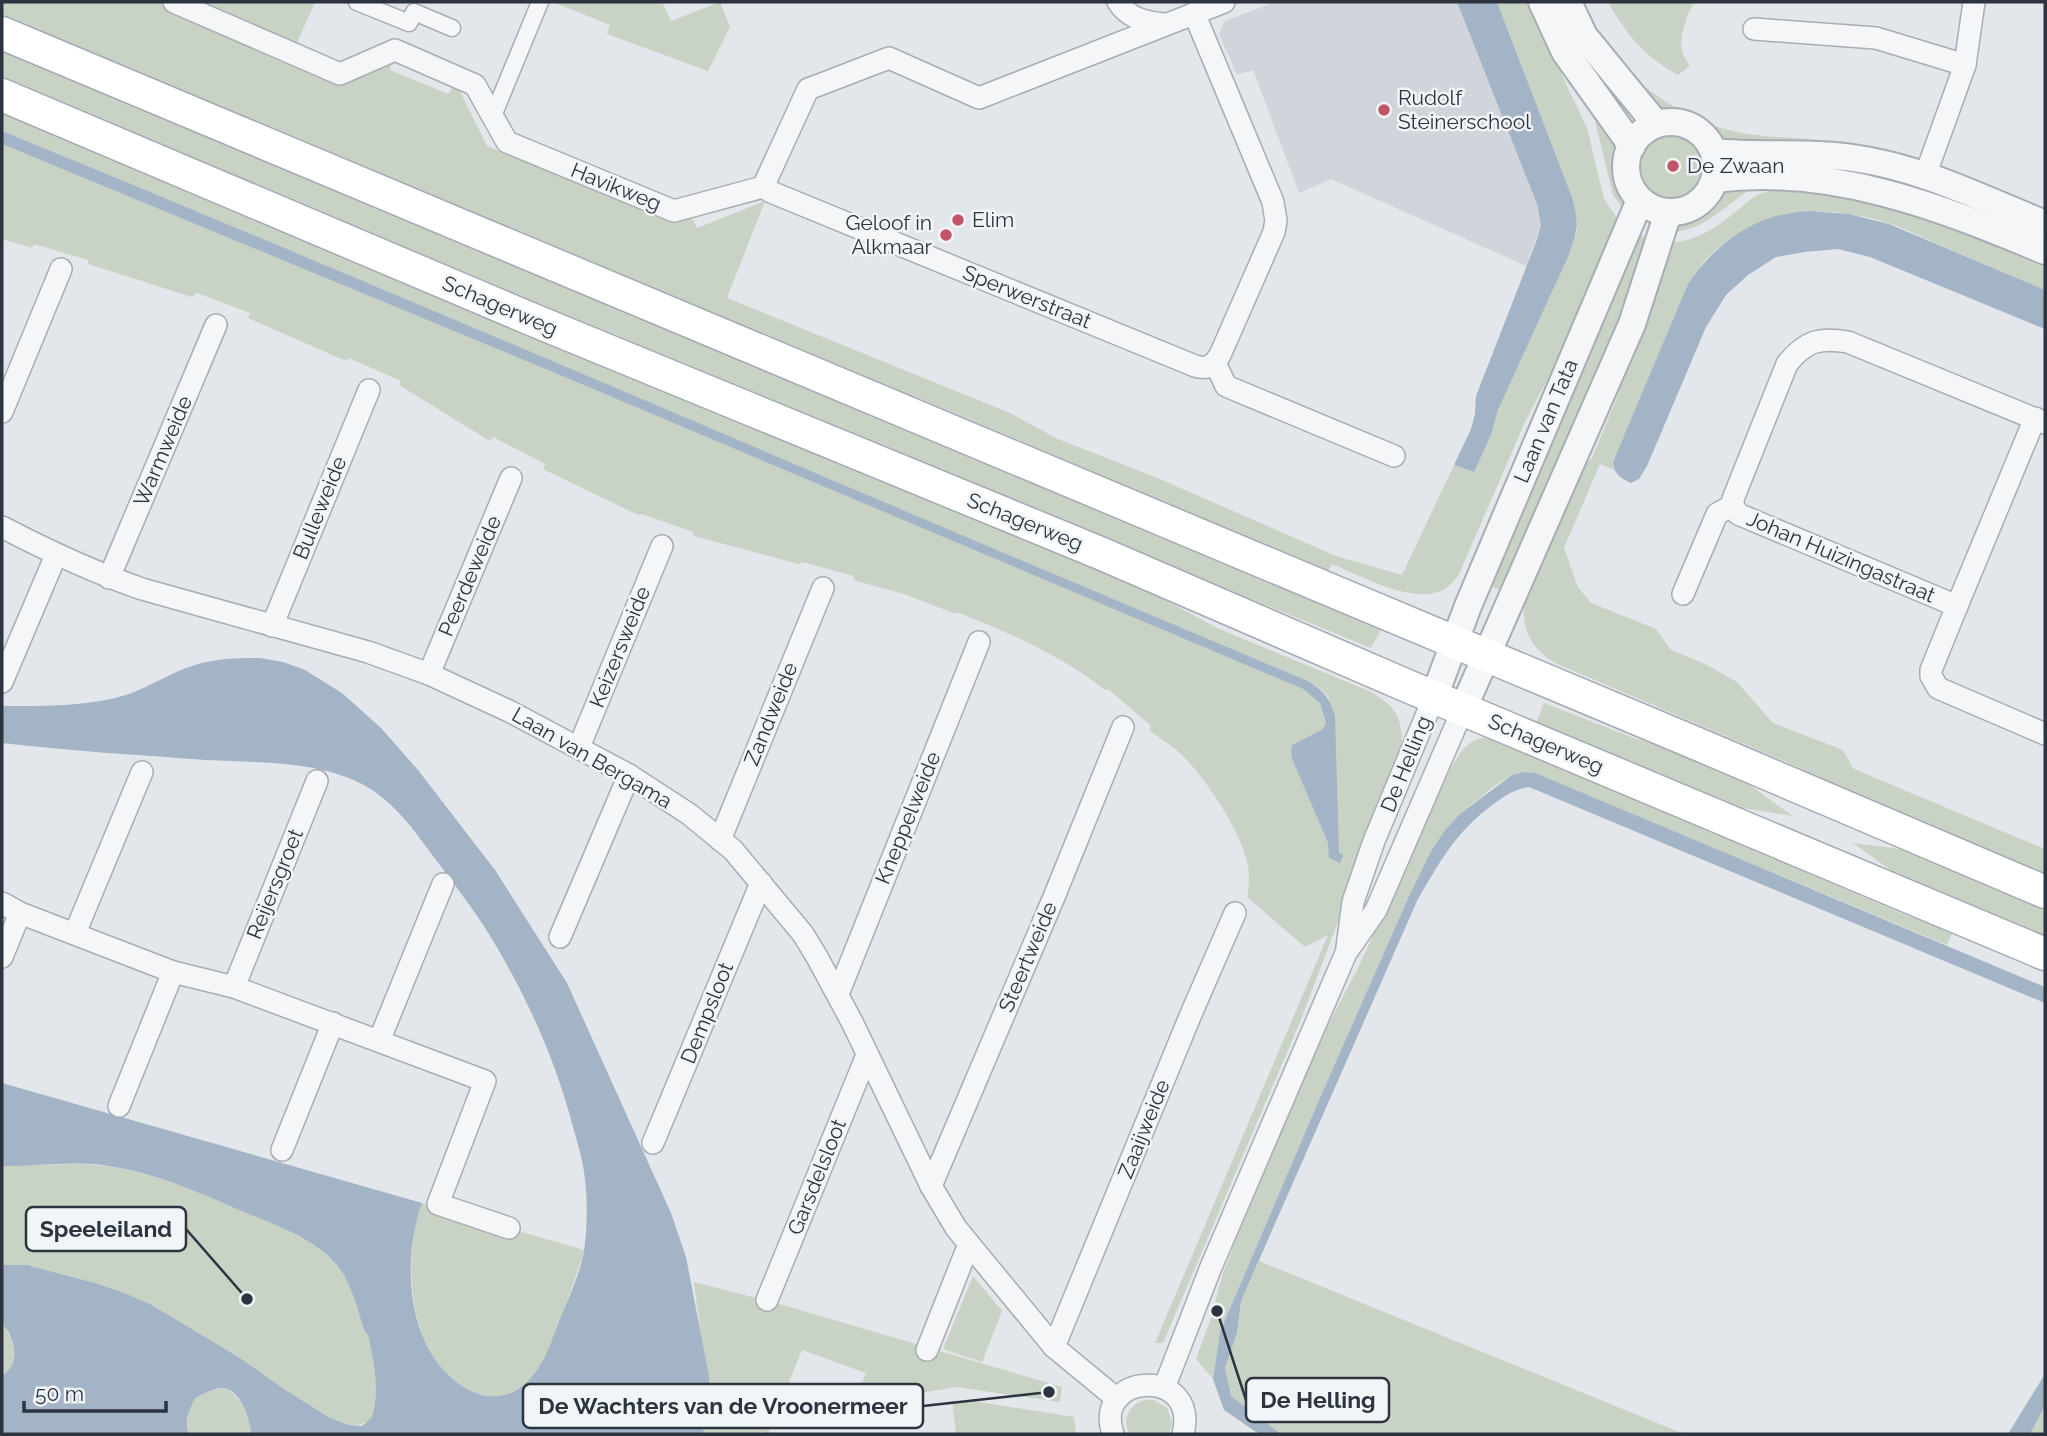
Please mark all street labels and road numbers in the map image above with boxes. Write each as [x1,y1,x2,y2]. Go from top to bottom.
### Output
street label: Havikweg [567,157,665,216]
street label: Sperwerstraat [959,259,1095,334]
street label: Schagerweg [439,270,562,341]
street label: Laan van Tata [1508,355,1583,486]
street label: Warmweide [128,392,197,510]
street label: Bulleweide [288,453,352,563]
street label: Schagerweg [964,487,1087,556]
street label: Johan Huizingastraat [1743,506,1939,608]
street label: Peerdeweide [433,512,506,640]
street label: Keizersweide [584,583,655,711]
street label: Zandweide [739,659,803,769]
street label: Laan van Bergama [508,702,677,814]
street label: Schagerweg [1485,708,1608,779]
street label: De Helling [1375,712,1436,816]
street label: Kneppelweide [870,748,945,888]
street label: Reijersgroet [241,825,308,943]
street label: Steertweide [993,898,1062,1016]
street label: Dempsloot [675,958,738,1067]
street label: Zaaijweide [1112,1076,1175,1182]
street label: Garsdelsloot [782,1115,851,1238]

